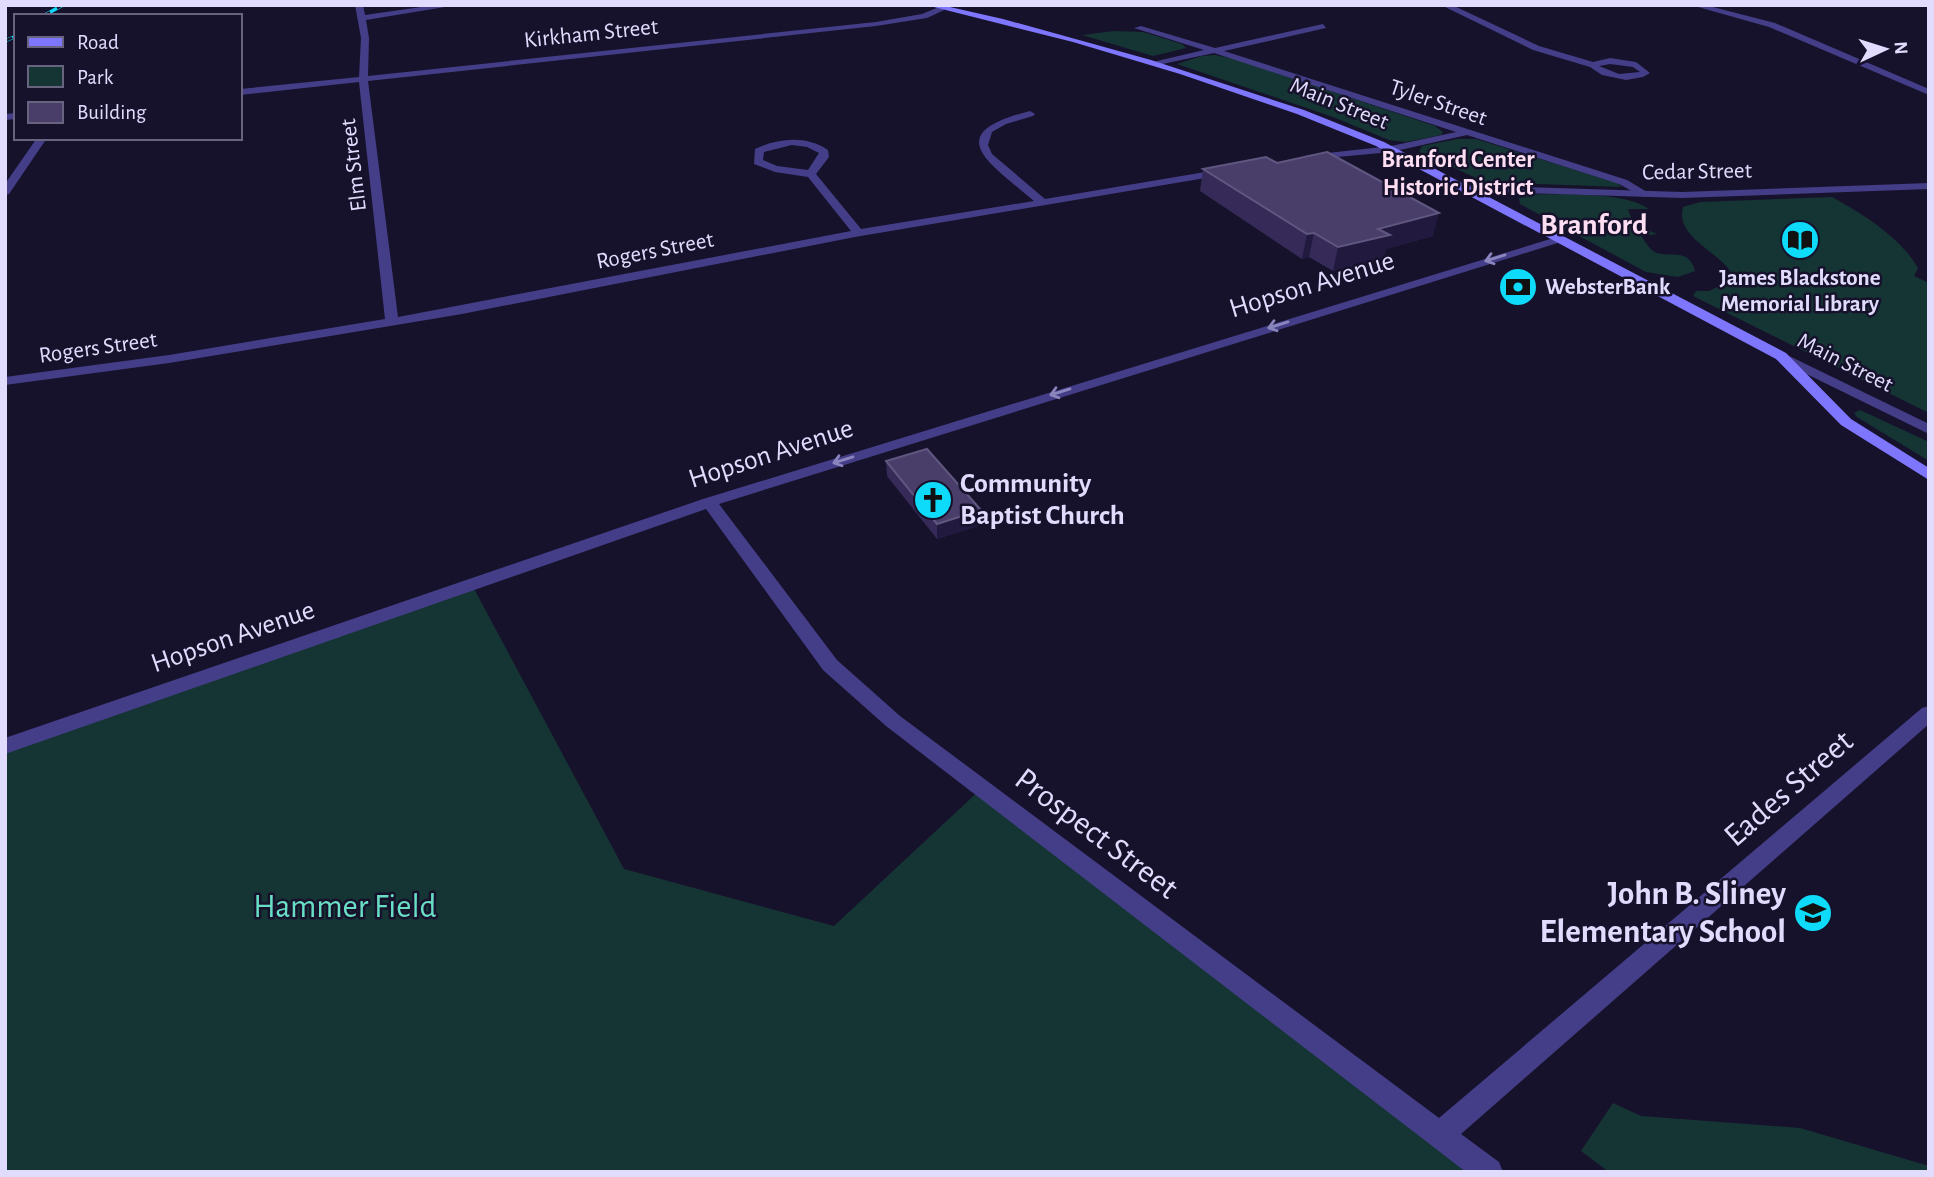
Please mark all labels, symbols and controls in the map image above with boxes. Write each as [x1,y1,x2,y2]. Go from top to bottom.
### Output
legend [14,14,242,140]
north arrow [1850,14,1920,84]
street label: Kirkham Street [523,15,660,52]
text: Road [77,32,119,53]
text: N [1891,41,1910,55]
text: Park [77,67,114,88]
street label: Main Street [1287,74,1392,134]
street label: Tyler Street [1386,76,1490,131]
text: Building [77,102,147,123]
street label: Elm Street [337,117,371,213]
district label: Branford Center Historic District [1381,148,1535,200]
street label: Cedar Street [1642,160,1753,184]
district label: Branford [1540,210,1648,240]
library icon: James Blackstone Memorial Library [1779,219,1821,261]
street label: Rogers Street [594,228,716,274]
street label: Hopson Avenue [1226,247,1398,323]
one-way arrow [1484,253,1506,266]
bank icon: WebsterBank [1497,266,1539,308]
place label: James Blackstone Memorial Library [1719,267,1881,316]
place label: WebsterBank [1545,276,1671,299]
one-way arrow [1267,319,1289,332]
street label: Rogers Street [38,328,159,368]
street label: Main Street [1793,329,1897,397]
one-way arrow [1050,387,1072,400]
street label: Hopson Avenue [685,414,857,494]
one-way arrow [832,455,854,468]
place label: Community Baptist Church [960,470,1125,530]
church icon: Community Baptist Church [912,479,954,521]
street label: Hopson Avenue [148,596,318,678]
street label: Eades Street [1719,724,1860,853]
street label: Prospect Street [1009,762,1184,906]
place label: John B. Sliney Elementary School [1539,878,1786,949]
park label: Hammer Field [253,891,437,924]
school or university icon: John B. Sliney Elementary School [1792,892,1834,934]

